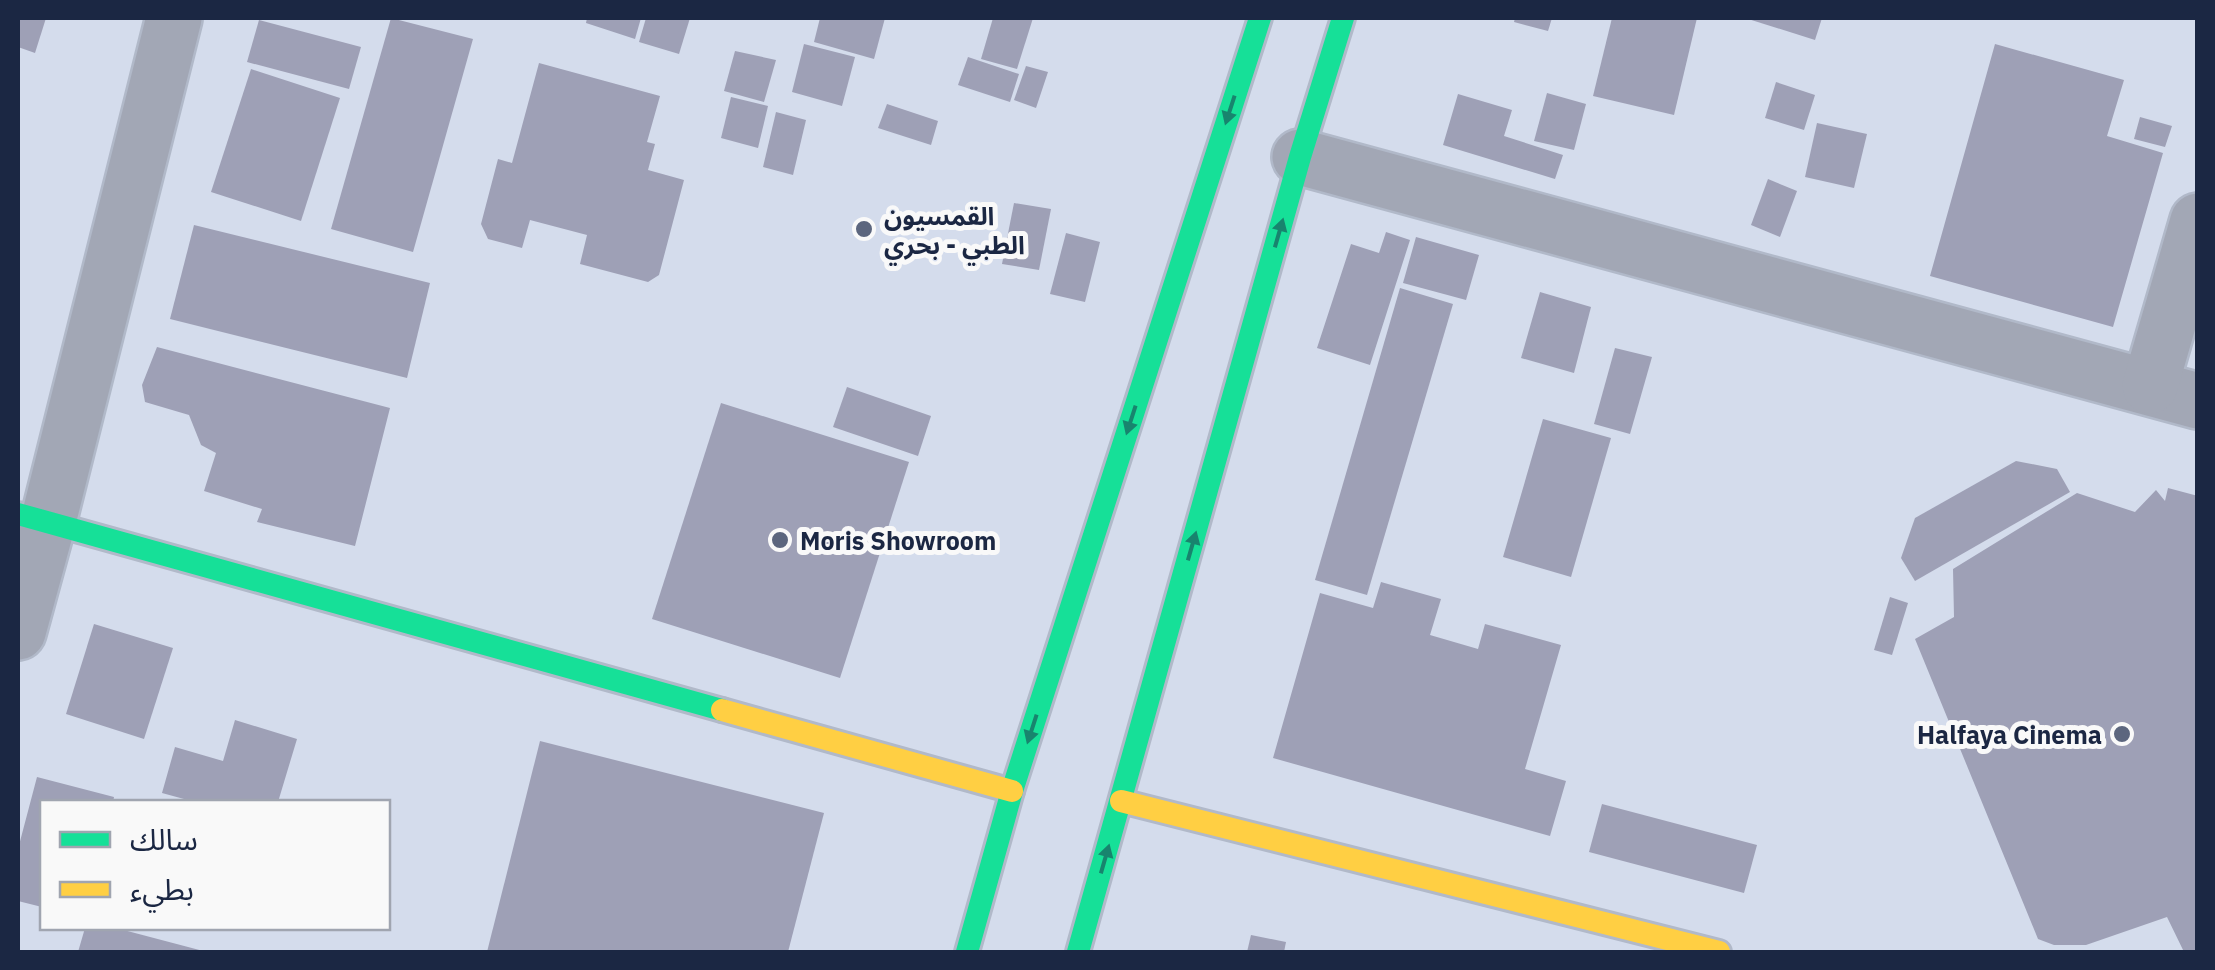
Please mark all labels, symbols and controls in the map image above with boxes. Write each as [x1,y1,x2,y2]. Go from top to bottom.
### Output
one-way arrow [1221,96,1236,126]
place label: القمسيون الطبي - بحري [884,199,1025,265]
one-way arrow [1272,217,1288,248]
marker: القمسيون الطبي - بحري [853,218,875,240]
one-way arrow [1122,405,1137,435]
place label: Moris Showroom [800,524,996,557]
marker: Moris Showroom [769,529,791,551]
one-way arrow [1185,530,1200,561]
one-way arrow [1023,715,1038,745]
place label: Halfaya Cinema [1917,718,2102,751]
marker: Halfaya Cinema [2111,723,2133,745]
legend [40,800,390,930]
text: سالك [130,819,198,858]
one-way arrow [1097,843,1113,874]
text: بطيء [130,869,194,913]

